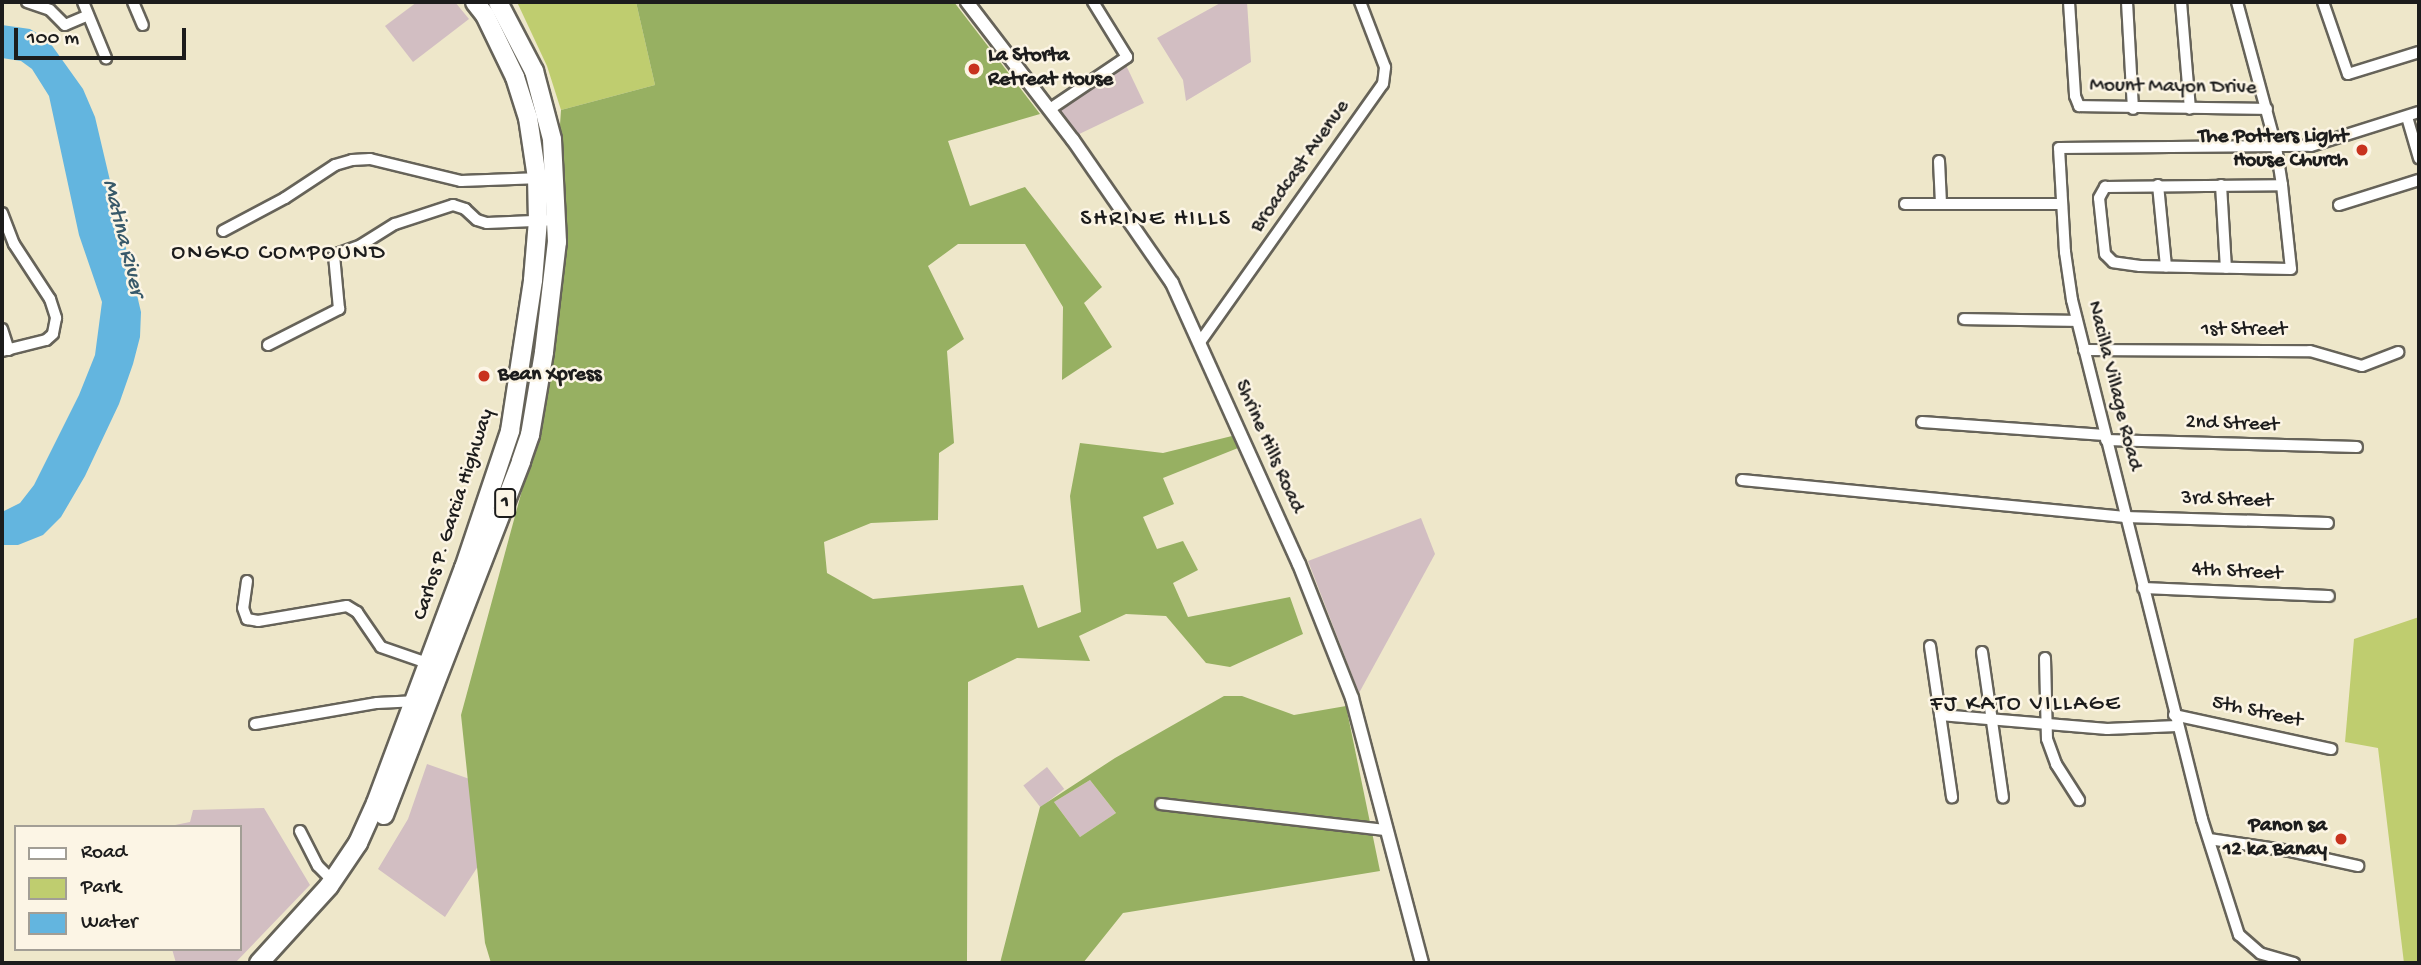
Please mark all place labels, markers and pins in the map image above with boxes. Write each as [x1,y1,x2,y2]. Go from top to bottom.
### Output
place label: La Storta Retreat House [988,44,1113,94]
marker: La Storta Retreat House [966,61,982,77]
place label: The Potters Light House Church [2198,125,2348,175]
marker: The Potters Light House Church [2354,142,2370,158]
place label: Bean Xpress [498,363,601,389]
marker: Bean Xpress [476,368,492,384]
place label: Panon sa 12 ka Banay [2223,814,2327,864]
marker: Panon sa 12 ka Banay [2333,831,2349,847]

